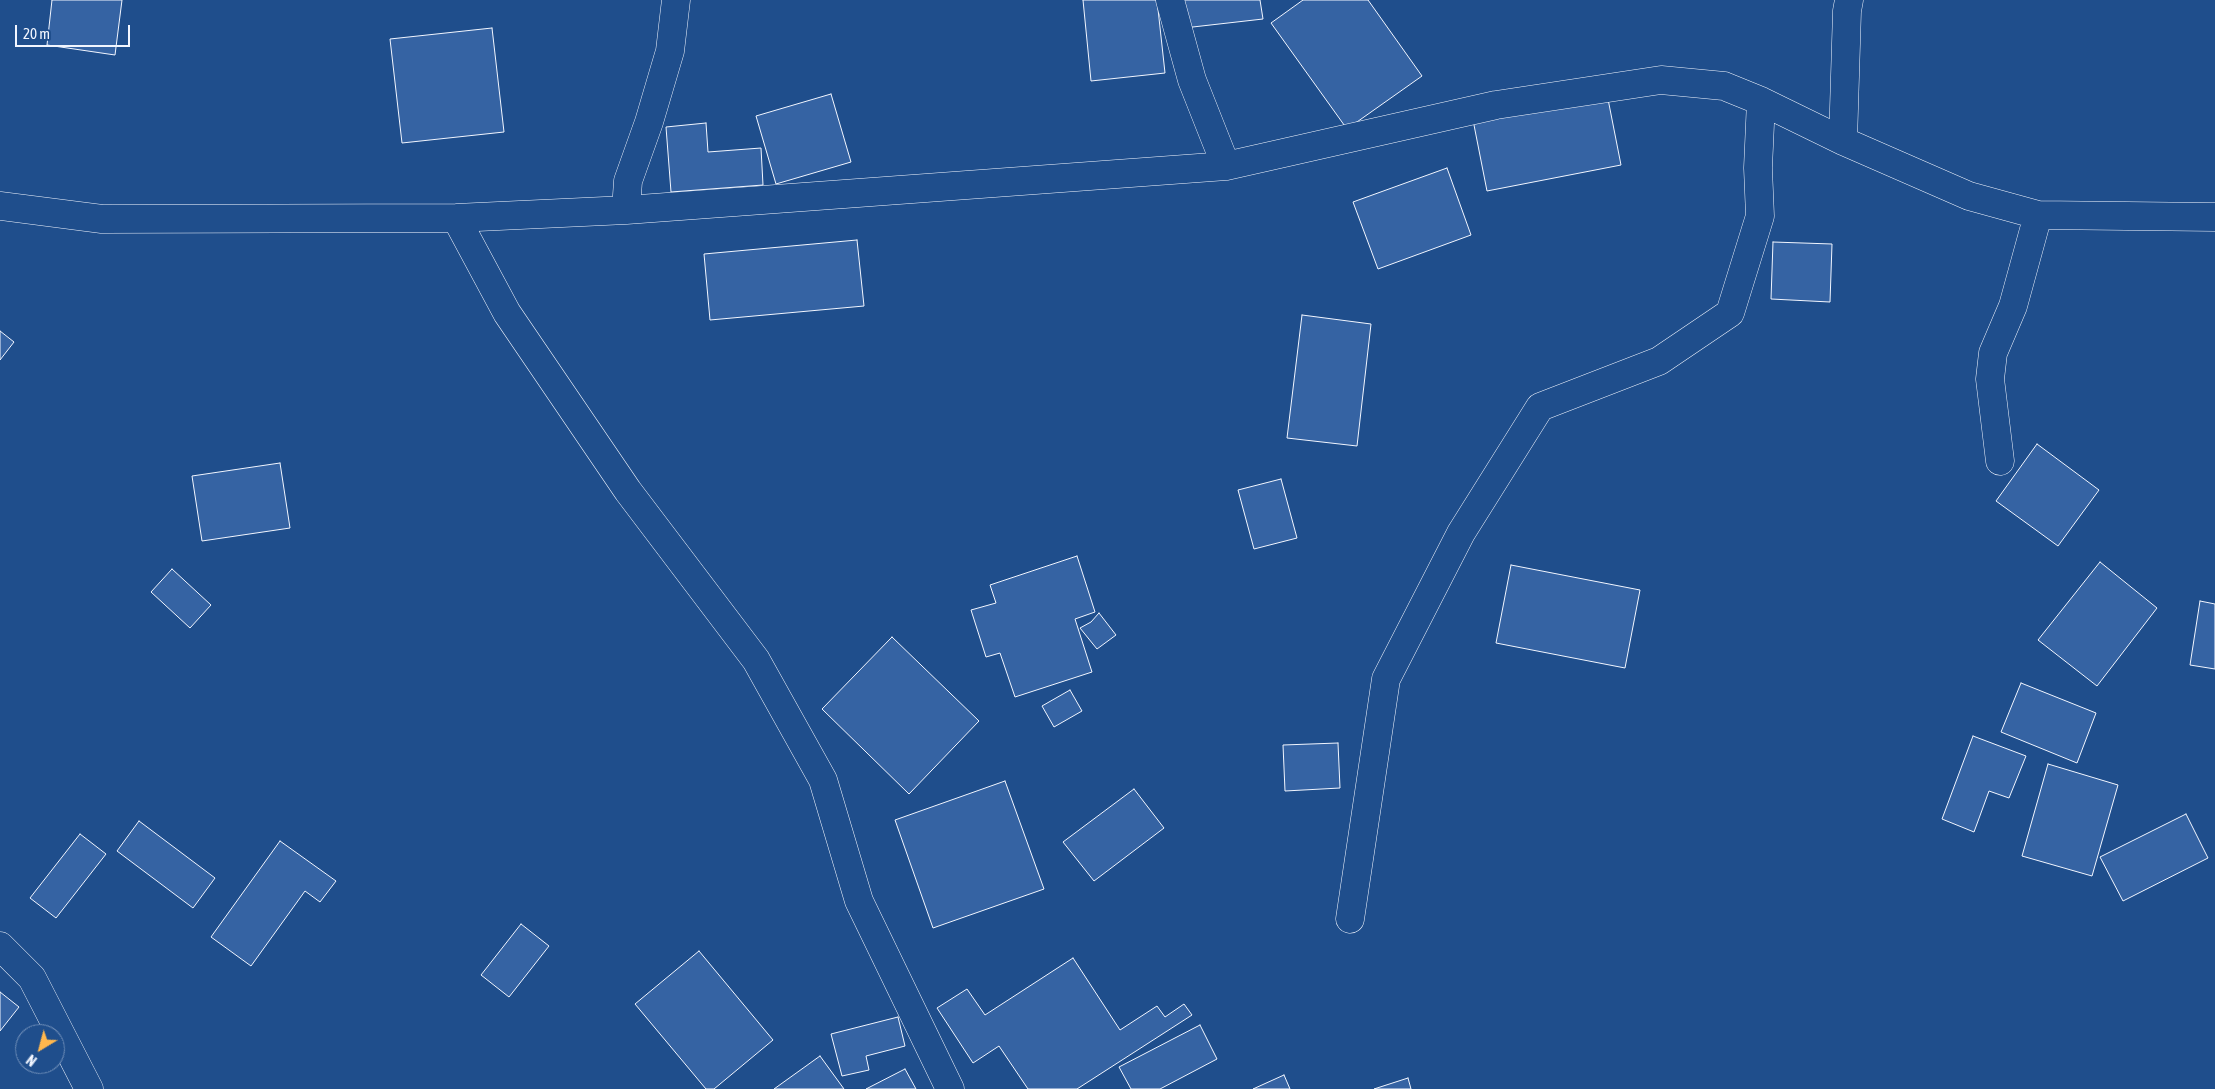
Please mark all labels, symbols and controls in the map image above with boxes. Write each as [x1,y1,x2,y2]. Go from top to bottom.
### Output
scale bar [18,15,132,47]
text: 20 m [23,25,50,42]
north arrow [15,1024,65,1074]
text: N [23,1051,40,1069]

